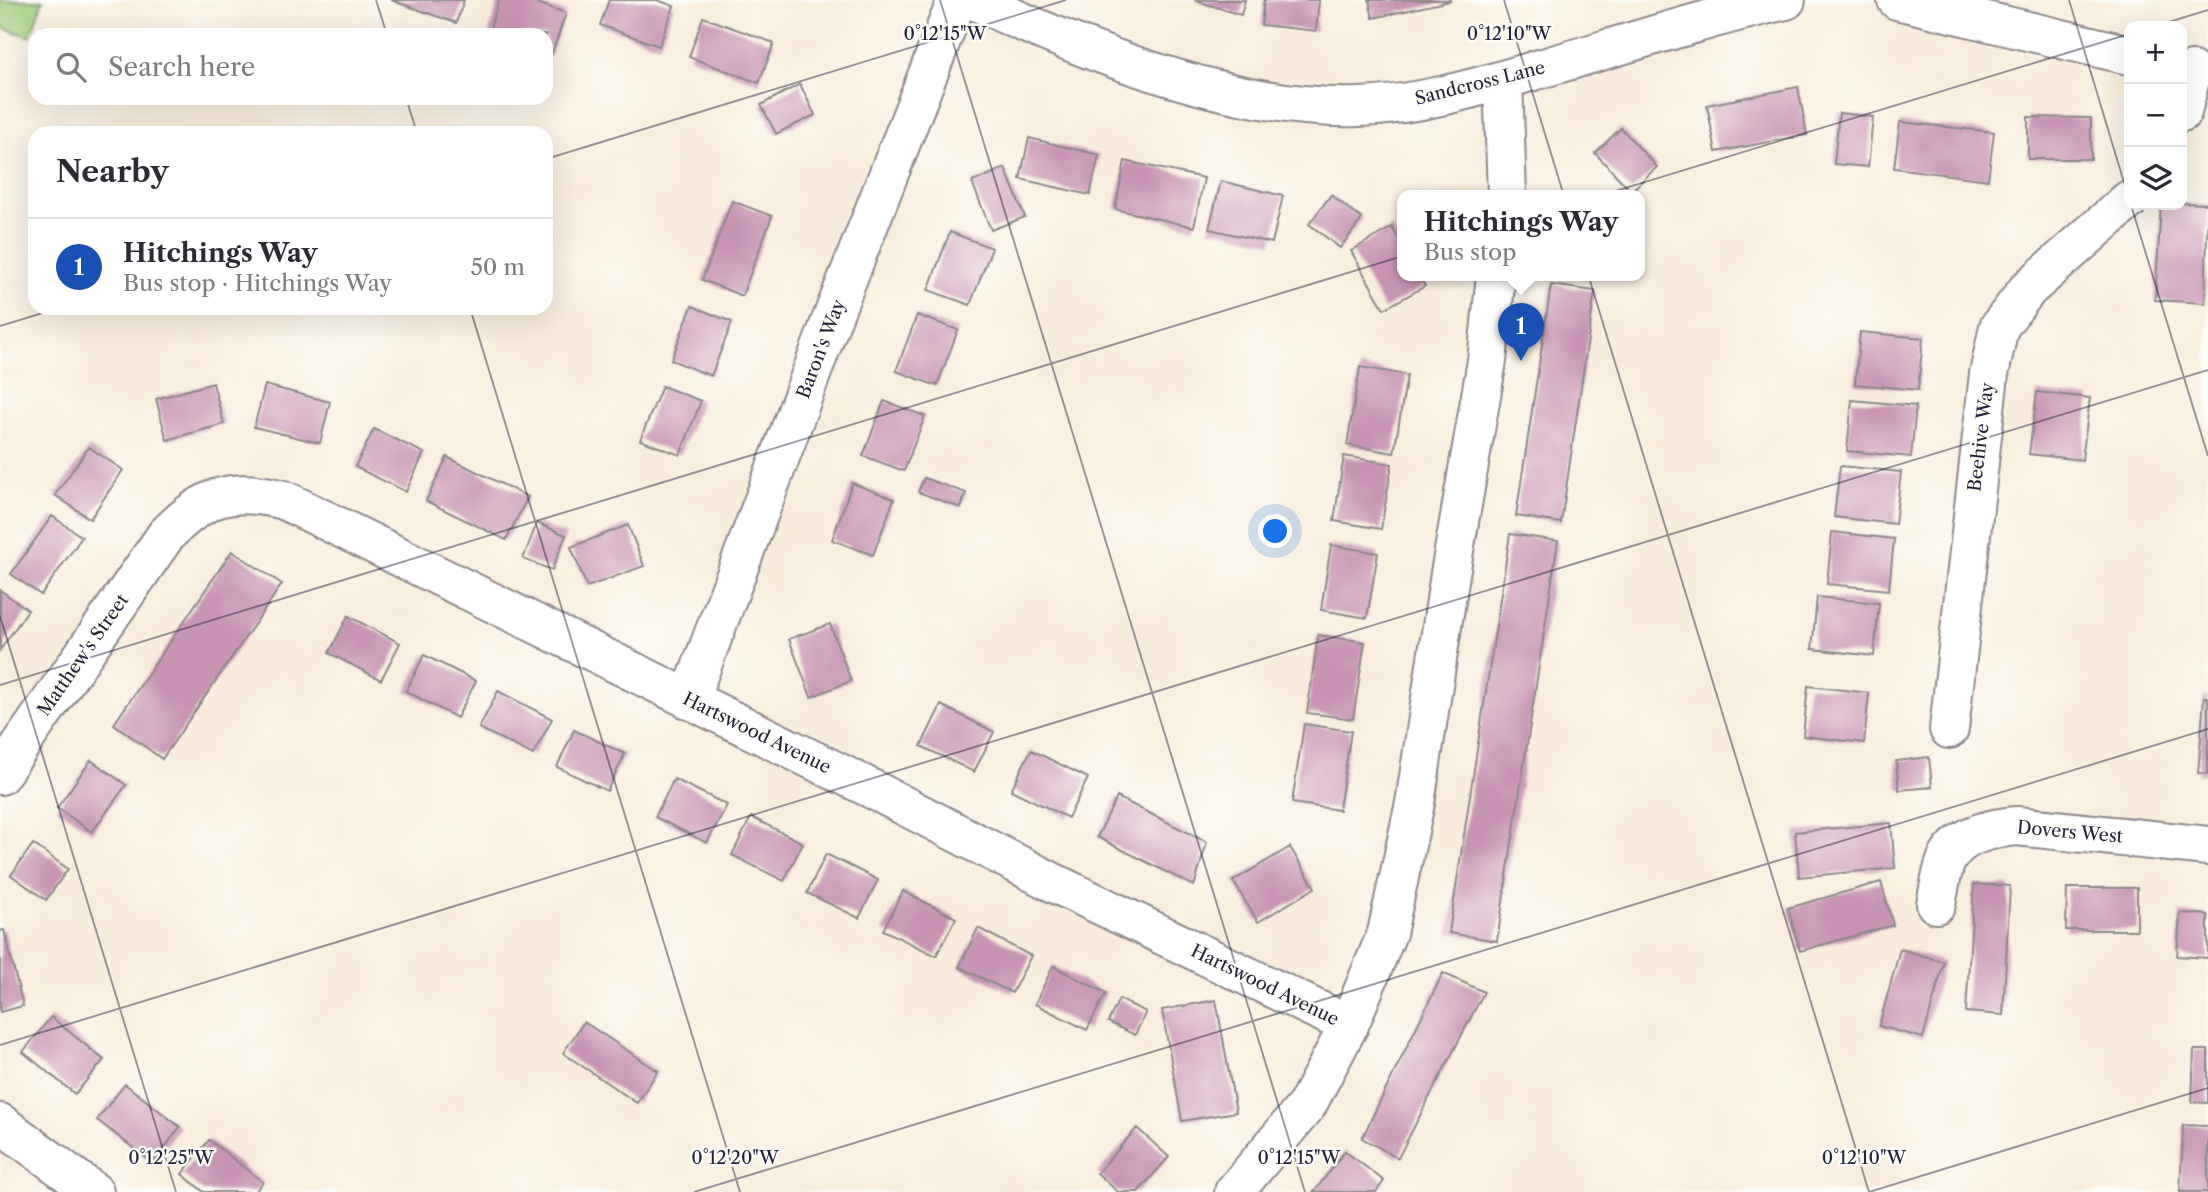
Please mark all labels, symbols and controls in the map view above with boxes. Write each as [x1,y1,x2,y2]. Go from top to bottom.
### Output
map controls [2124,21,2187,210]
button: + [2124,21,2187,84]
text: 0°12'15"W [904,23,988,45]
text: 0°12'10"W [1467,23,1553,45]
search box [28,28,553,105]
icon: search [52,48,90,86]
text: Search here [108,51,255,83]
street label: Sandcross Lane [1413,56,1547,110]
button: − [2124,84,2187,147]
button: layers [2124,147,2187,210]
text: Nearby [56,153,169,190]
popup [1397,190,1645,281]
text: Hitchings Way [1424,206,1618,238]
text: Hitchings Way [123,237,318,269]
text: Bus stop [1424,238,1516,266]
text: 1 [74,253,84,281]
text: 50 m [470,253,525,281]
text: Bus stop · Hitchings Way [123,269,392,297]
street label: Baron's Way [792,295,850,402]
pin: 1 [1498,303,1544,361]
street label: Beehive Way [1963,380,1999,493]
your location [1258,514,1292,548]
street label: Matthew's Street [33,589,134,720]
street label: Hartswood Avenue [679,688,835,778]
street label: Dovers West [2016,816,2125,848]
street label: Hartswood Avenue [1187,940,1343,1030]
text: 0°12'25"W [128,1147,215,1169]
text: 0°12'20"W [691,1147,780,1169]
text: 0°12'15"W [1258,1147,1342,1169]
text: 0°12'10"W [1822,1147,1908,1169]

